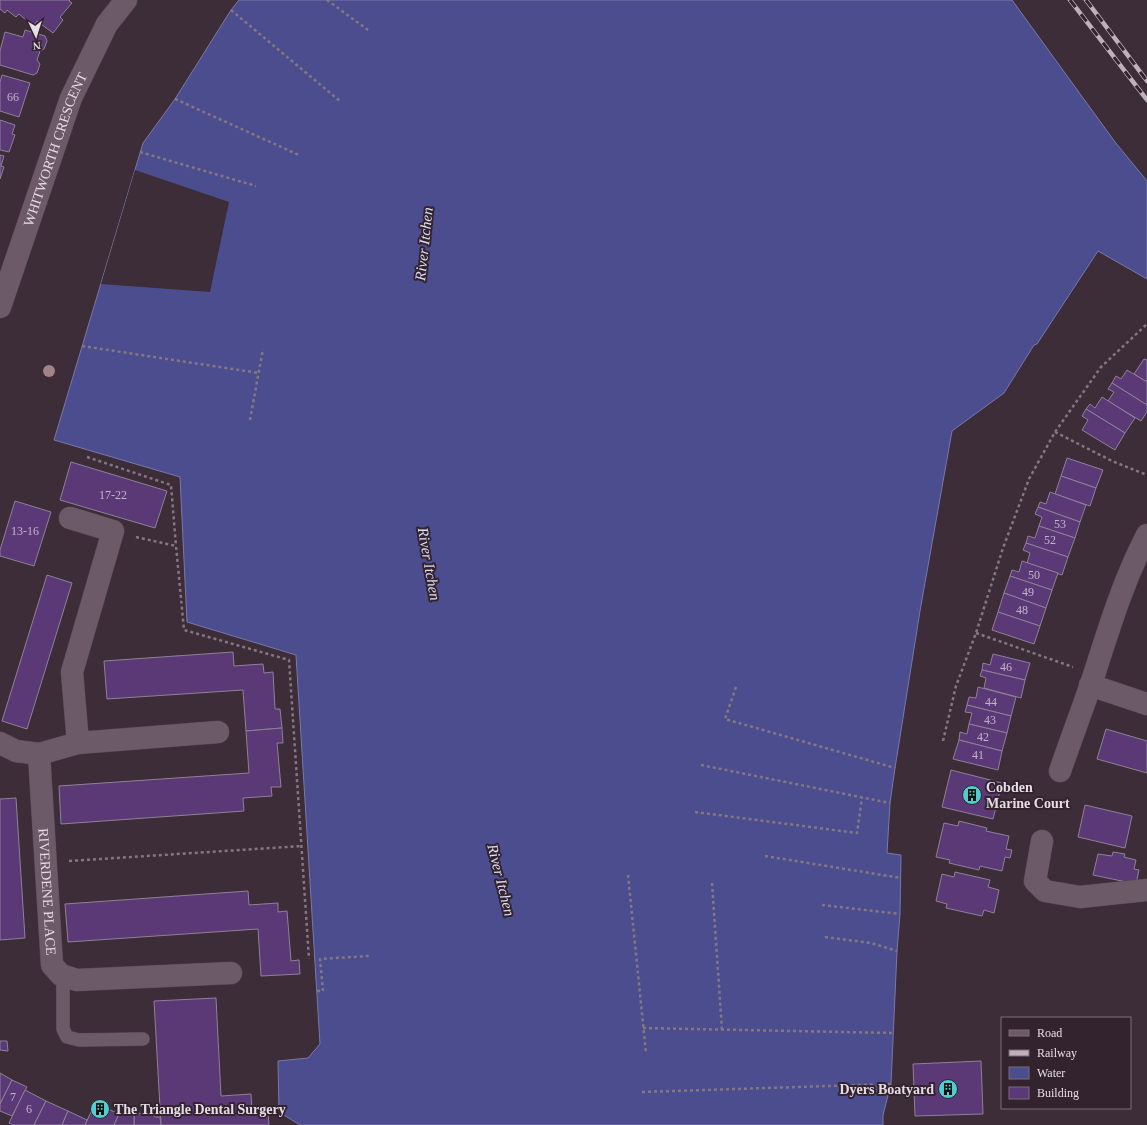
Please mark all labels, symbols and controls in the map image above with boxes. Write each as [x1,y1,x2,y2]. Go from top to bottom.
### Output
north arrow [16,16,56,56]
text: N [32,40,41,52]
street label: WHITWORTH CRESCENT [21,70,90,228]
house number: 66 [7,90,19,104]
water label: River Itchen [412,207,436,282]
house number: 17-22 [99,488,127,502]
house number: 53 [1054,517,1066,531]
house number: 13-16 [11,524,39,538]
water label: River Itchen [415,525,443,602]
house number: 52 [1044,533,1056,547]
house number: 50 [1028,568,1040,582]
house number: 49 [1022,585,1034,599]
house number: 48 [1016,603,1028,617]
house number: 46 [1000,660,1012,674]
house number: 44 [985,695,997,709]
house number: 43 [984,713,996,727]
house number: 42 [977,730,989,744]
house number: 41 [972,748,984,762]
place label: Cobden Marine Court [986,780,1070,811]
building icon: Cobden Marine Court [961,784,983,806]
street label: RIVERDENE PLACE [36,828,58,956]
water label: River Itchen [484,841,518,918]
legend [1001,1017,1131,1109]
text: Road [1037,1026,1062,1040]
text: Railway [1037,1046,1077,1060]
text: Water [1037,1066,1065,1080]
building icon: Dyers Boatyard [937,1078,959,1100]
place label: Dyers Boatyard [840,1082,934,1097]
text: Building [1037,1086,1079,1100]
house number: 7 [10,1090,16,1104]
building icon: The Triangle Dental Surgery [89,1098,111,1120]
house number: 6 [26,1102,32,1116]
place label: The Triangle Dental Surgery [114,1102,286,1117]

